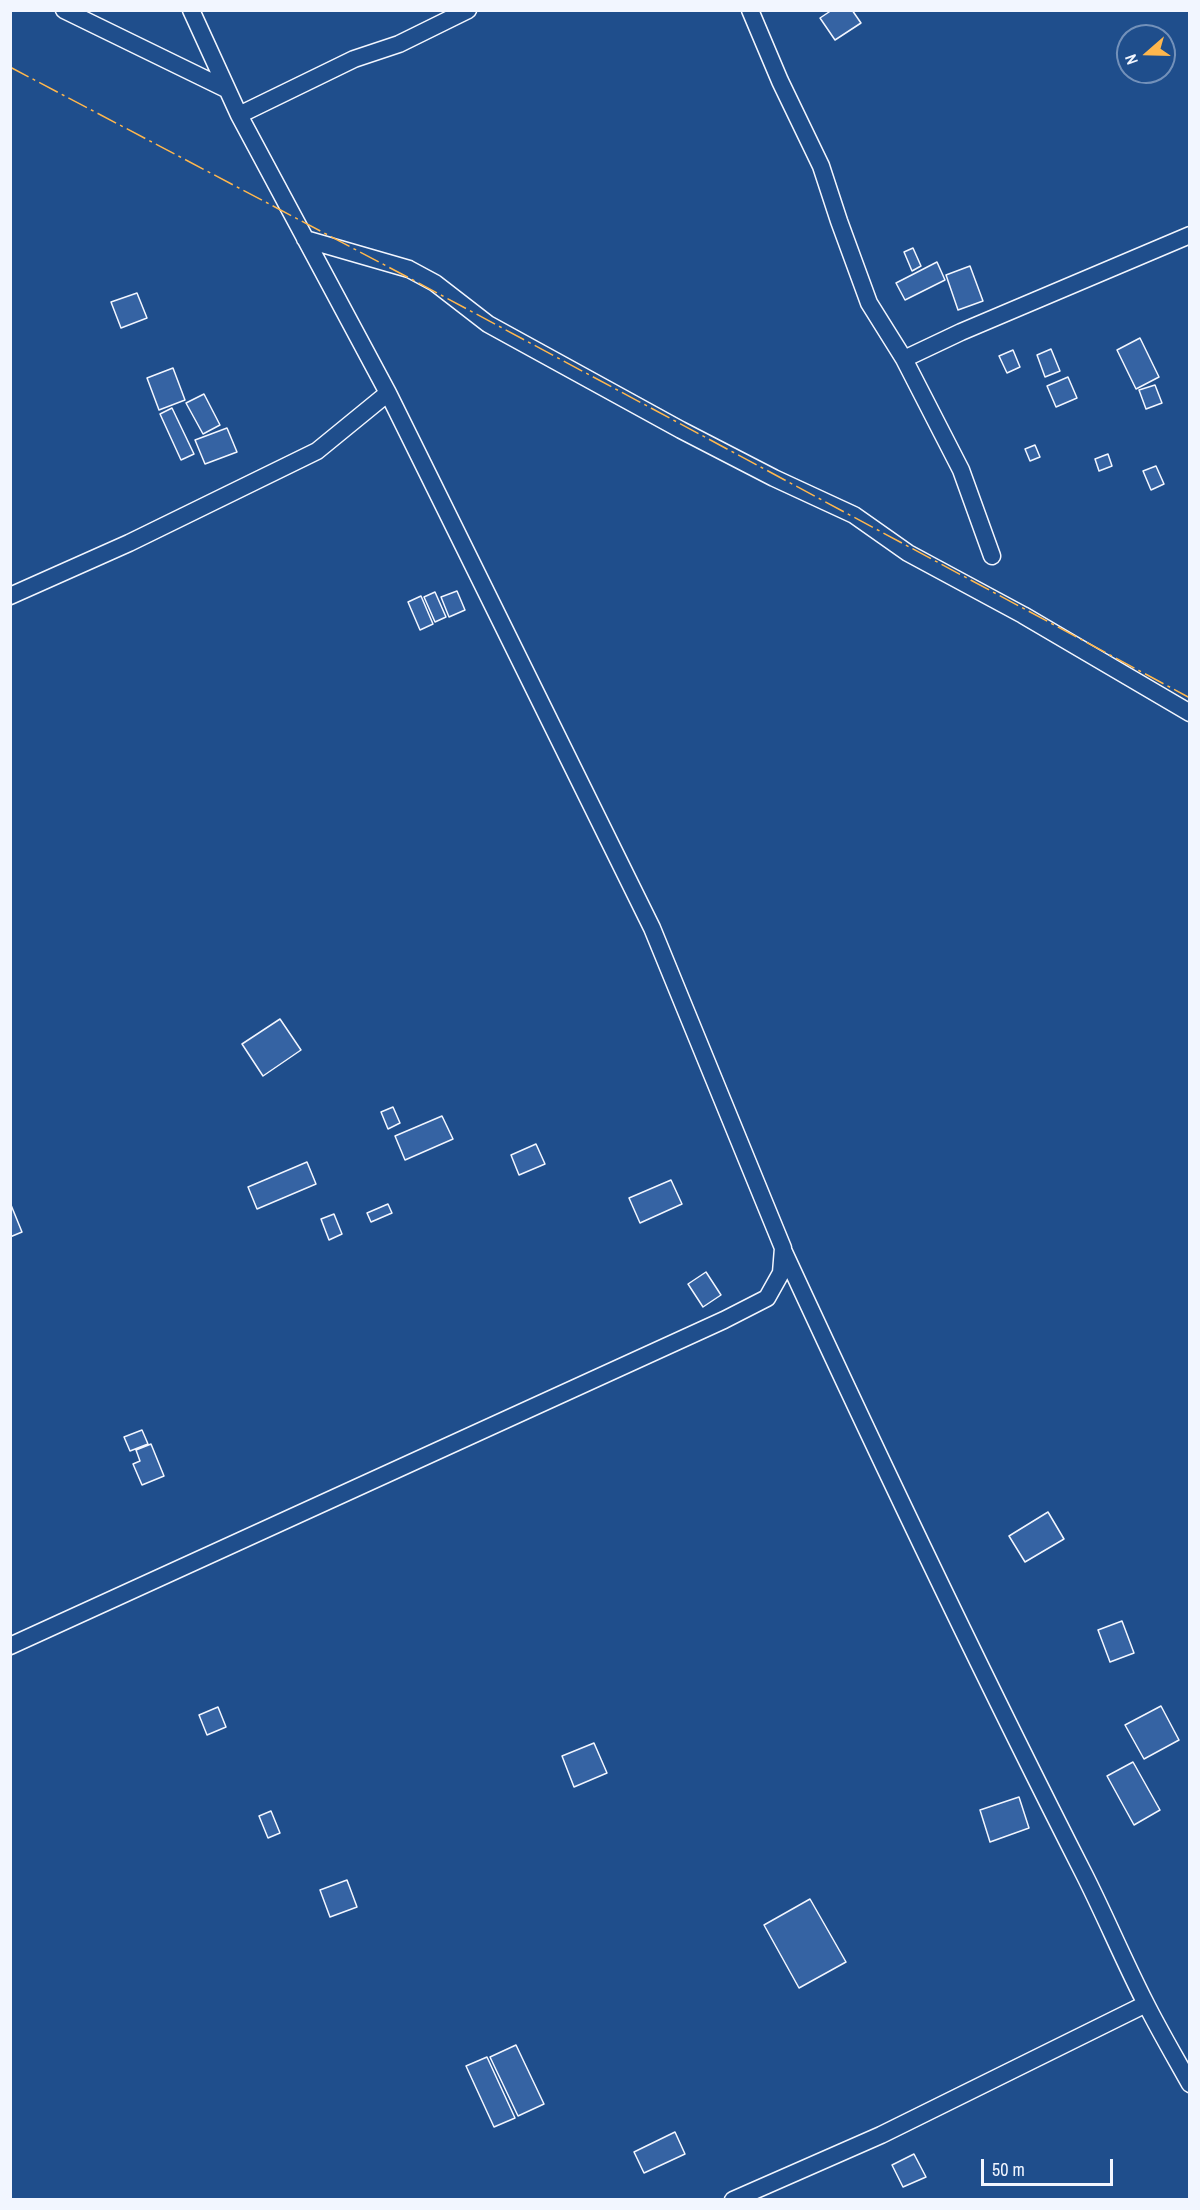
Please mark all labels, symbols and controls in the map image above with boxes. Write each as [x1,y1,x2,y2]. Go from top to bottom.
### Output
north arrow [1116,24,1176,84]
text: N [1119,51,1143,68]
scale bar [984,2147,1116,2185]
text: 50 m [992,2157,1025,2182]

